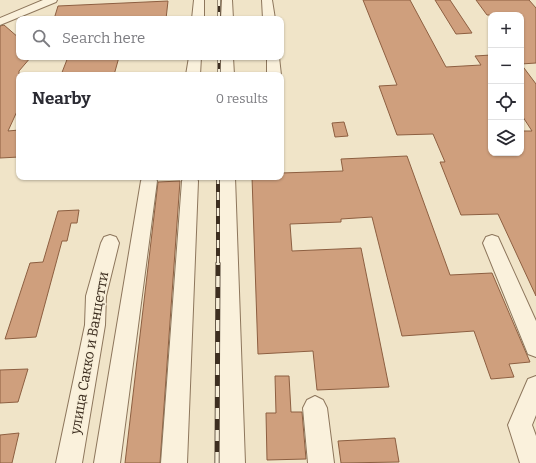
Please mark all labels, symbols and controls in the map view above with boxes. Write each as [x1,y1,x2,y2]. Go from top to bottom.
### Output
map controls [488,12,524,156]
button: + [488,12,524,48]
search box [16,16,284,60]
icon: search [30,27,52,49]
text: Search here [62,29,145,47]
button: − [488,48,524,84]
button: locate [488,84,524,120]
text: Nearby [32,88,91,109]
text: 0 results [216,91,268,106]
button: layers [488,120,524,156]
street label: улица Сакко и Ванцетти [67,270,112,437]

